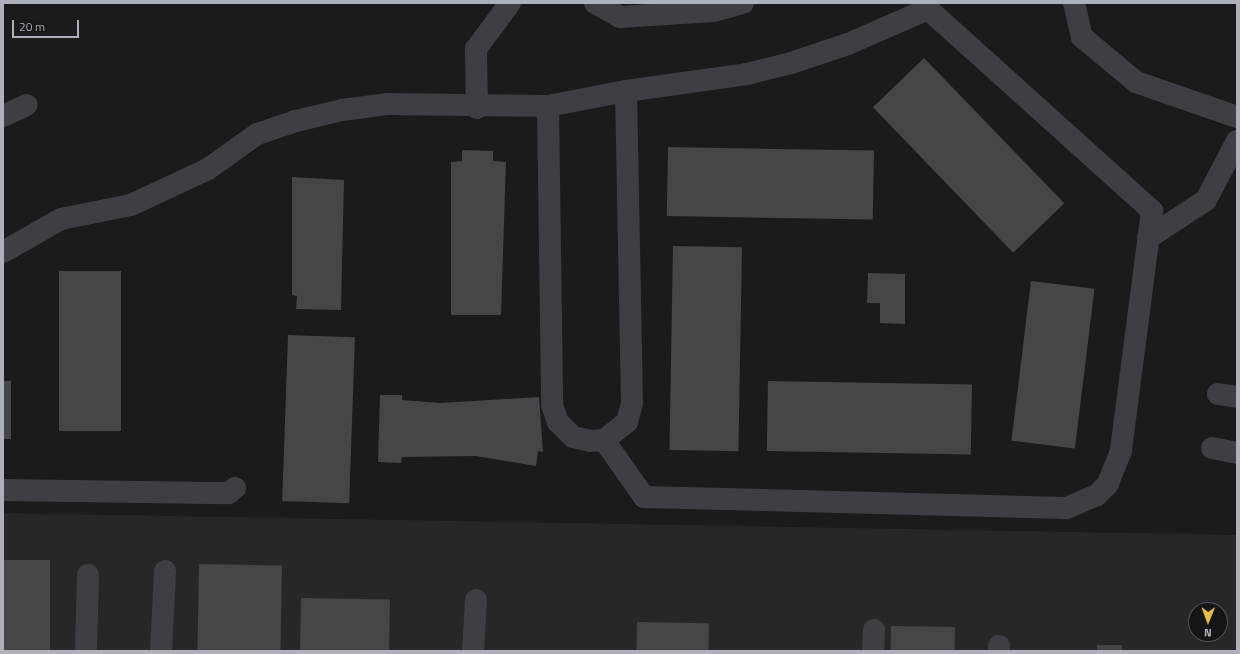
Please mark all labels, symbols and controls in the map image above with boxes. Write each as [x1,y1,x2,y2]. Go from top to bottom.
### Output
scale bar [14,12,81,38]
text: 20 m [19,17,45,36]
north arrow [1188,602,1228,642]
text: N [1204,625,1212,641]

